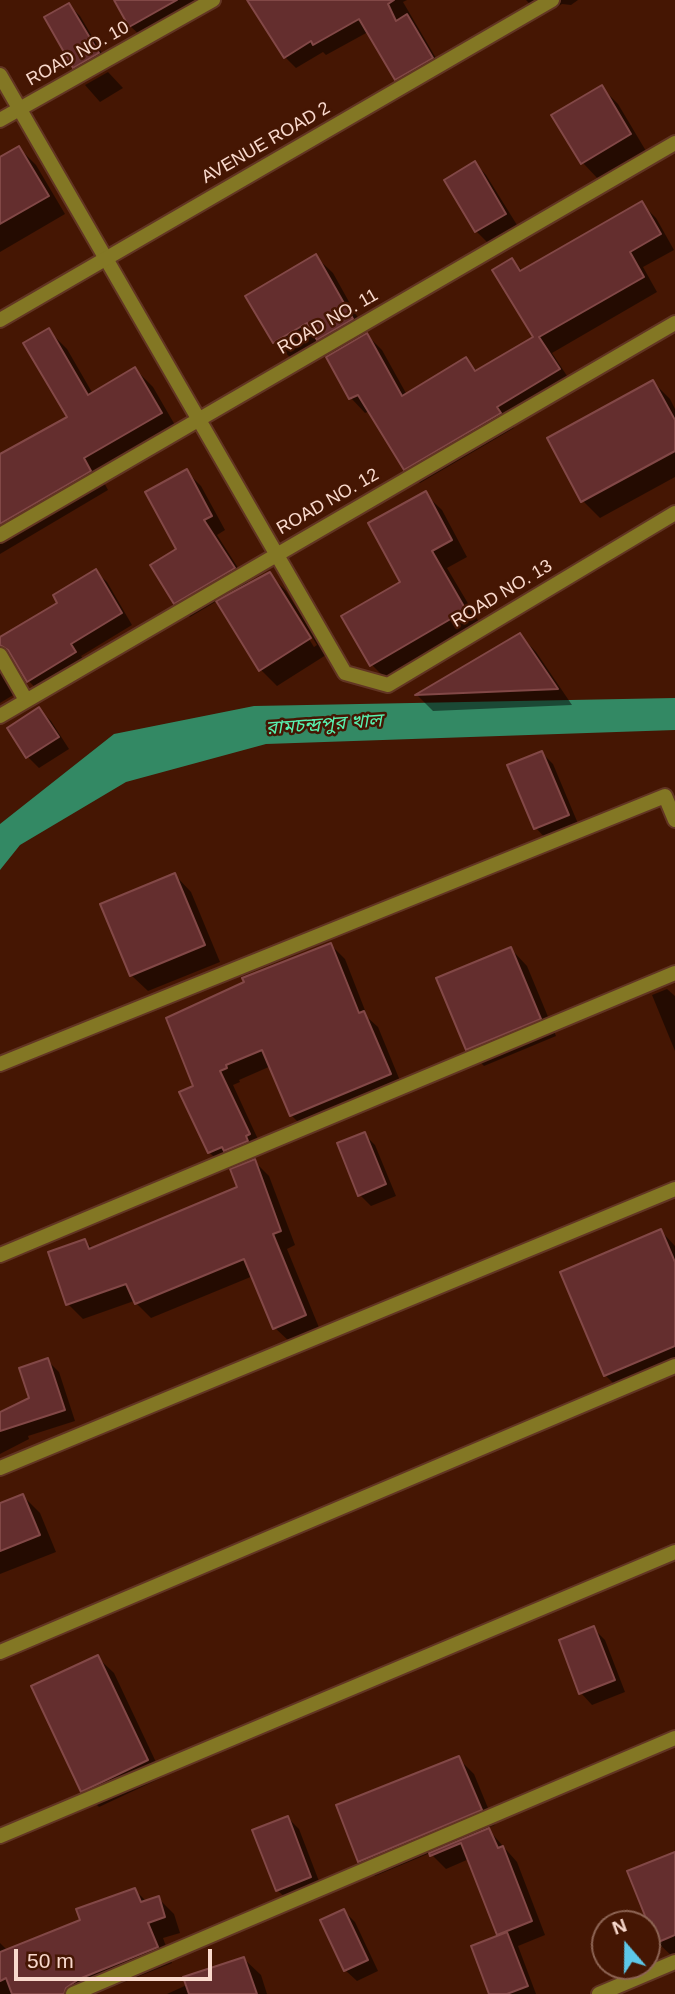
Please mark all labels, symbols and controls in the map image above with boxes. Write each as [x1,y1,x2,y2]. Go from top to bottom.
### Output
street label: ROAD NO. 10 [23,17,133,91]
street label: AVENUE ROAD 2 [198,97,334,189]
street label: ROAD NO. 11 [274,284,382,360]
street label: ROAD NO. 12 [273,464,383,540]
street label: ROAD NO. 13 [448,555,556,633]
water label: রামচন্দ্রপুর খাল [265,710,383,740]
north arrow [591,1910,661,1980]
text: N [609,1914,629,1939]
scale bar [18,1934,215,1978]
text: 50 m [27,1949,74,1972]

